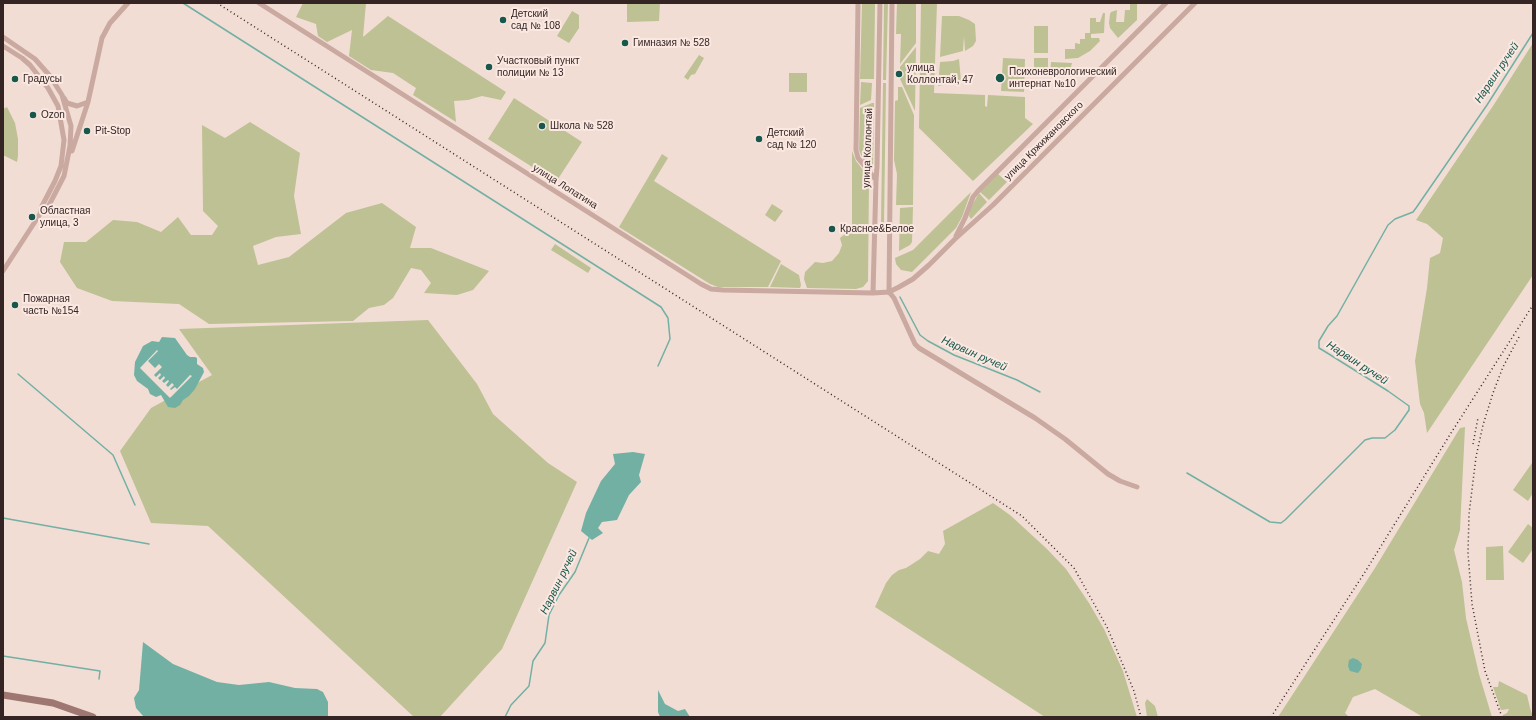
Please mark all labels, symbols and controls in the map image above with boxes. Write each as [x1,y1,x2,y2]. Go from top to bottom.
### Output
place label: Детский сад № 108 [511,8,560,32]
marker: Детский сад № 108 [498,15,508,25]
place label: Гимназия № 528 [633,37,710,49]
marker: Гимназия № 528 [620,38,630,48]
water label: Нарвин ручей [1472,40,1522,106]
place label: Участковый пункт полиции № 13 [497,55,580,78]
marker: Участковый пункт полиции № 13 [484,62,494,72]
place label: улица Коллонтай, 47 [907,62,973,86]
place label: Психоневрологический интернат №10 [1009,66,1117,90]
marker: улица Коллонтай, 47 [894,69,904,79]
marker: Психоневрологический интернат №10 [994,72,1006,84]
place label: Градусы [23,73,62,85]
marker: Градусы [10,74,20,84]
street label: улица Кржижановского [1002,99,1086,183]
street label: улица Коллонтай [861,108,875,188]
place label: Ozon [41,109,65,121]
marker: Ozon [28,110,38,120]
place label: Школа № 528 [550,120,613,132]
marker: Школа № 528 [537,121,547,131]
place label: Pit-Stop [95,125,131,137]
marker: Pit-Stop [82,126,92,136]
place label: Детский сад № 120 [767,127,816,150]
marker: Детский сад № 120 [754,134,764,144]
street label: улица Лопатина [530,162,600,212]
place label: Областная улица, 3 [40,205,91,228]
marker: Областная улица, 3 [27,212,37,222]
place label: Красное&Белое [840,223,914,235]
marker: Красное&Белое [827,224,837,234]
place label: Пожарная часть №154 [23,293,79,316]
marker: Пожарная часть №154 [10,300,20,310]
water label: Нарвин ручей [939,334,1009,374]
water label: Нарвин ручей [1324,338,1390,388]
water label: Нарвин ручей [538,548,580,616]

